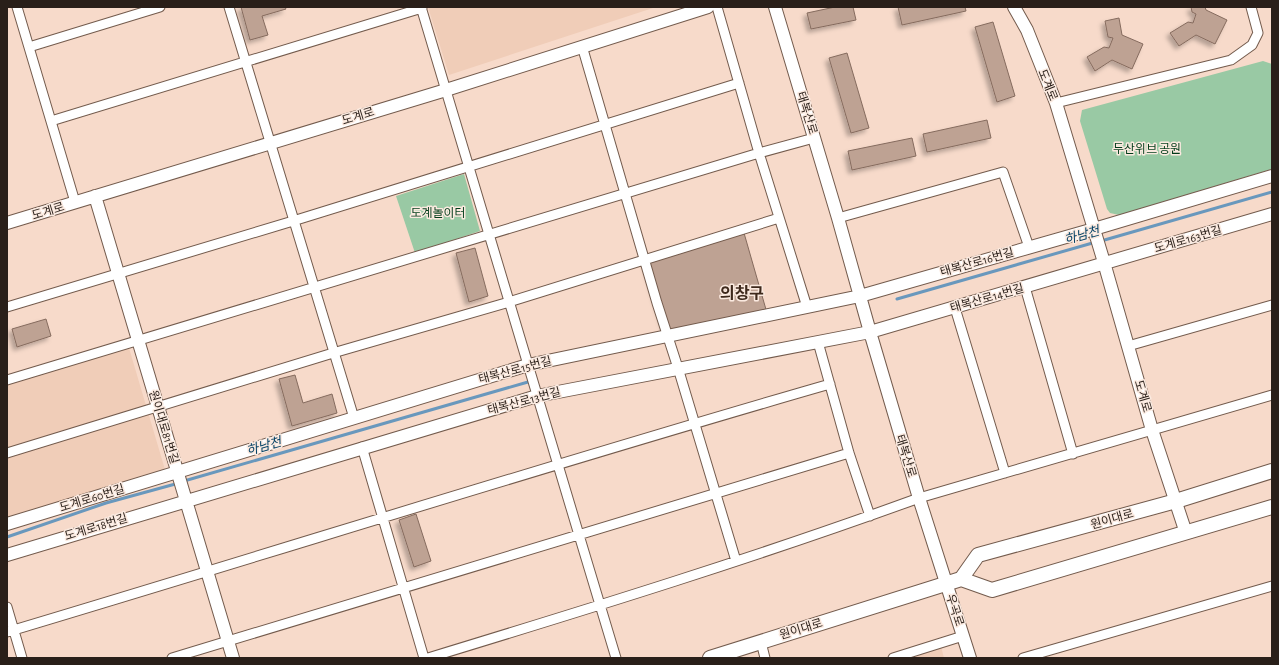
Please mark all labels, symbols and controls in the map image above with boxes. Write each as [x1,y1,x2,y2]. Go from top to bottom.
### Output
street label: 도계로 [1036,67,1060,103]
street label: 태복산로 [795,90,819,136]
street label: 도계로 [340,105,376,127]
park label: 두산위브 공원 [1113,143,1181,155]
street label: 도계로 [30,200,66,222]
park label: 도계놀이터 [410,207,466,219]
water label: 하남천 [1063,224,1102,247]
street label: 도계로163번길 [1153,224,1223,254]
street label: 태복산로16번길 [939,246,1015,278]
street label: 태복산로14번길 [949,282,1025,314]
district label: 의창구 [720,285,764,302]
street label: 태복산로15번길 [477,354,553,386]
street label: 도계로 [1133,378,1153,414]
street label: 태복산로13번길 [486,385,562,417]
street label: 원이대로81번길 [147,389,181,465]
street label: 태복산로 [894,433,918,479]
water label: 하남천 [245,435,284,458]
street label: 도계로60번길 [58,482,126,514]
street label: 원이대로 [1089,507,1135,531]
street label: 도계로18번길 [63,512,129,542]
street label: 우곡로 [944,592,966,628]
street label: 원이대로 [778,617,824,641]

